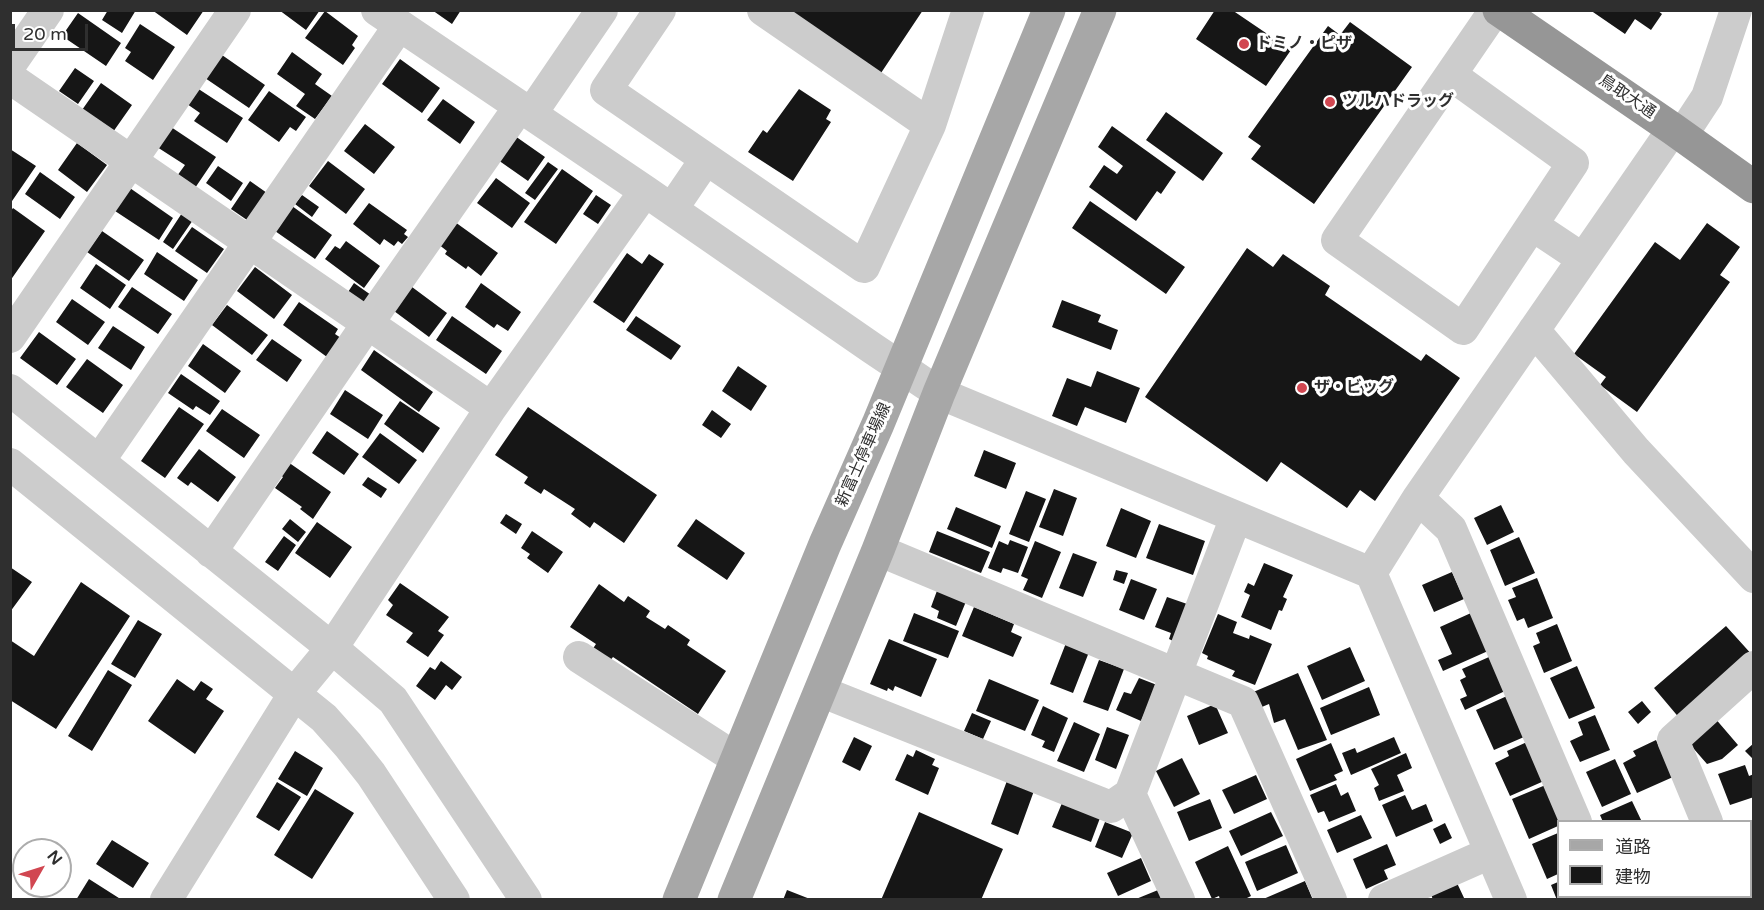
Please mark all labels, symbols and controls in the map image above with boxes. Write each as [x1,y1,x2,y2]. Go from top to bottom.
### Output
scale bar [15,12,92,50]
text: 20 m [23,23,67,45]
place label: ドミノ・ピザ [1256,34,1352,54]
marker: ドミノ・ピザ [1237,37,1251,51]
street label: 鳥取大通 [1595,71,1659,123]
place label: ツルハドラッグ [1342,92,1454,112]
marker: ツルハドラッグ [1323,95,1337,109]
place label: ザ・ビッグ [1314,378,1394,398]
marker: ザ・ビッグ [1295,381,1309,395]
street label: 新富士停車場線 [832,400,896,510]
legend [1557,820,1752,898]
text: 道路 [1615,836,1651,858]
north arrow [12,838,72,898]
text: N [43,847,66,869]
text: 建物 [1615,866,1651,888]

